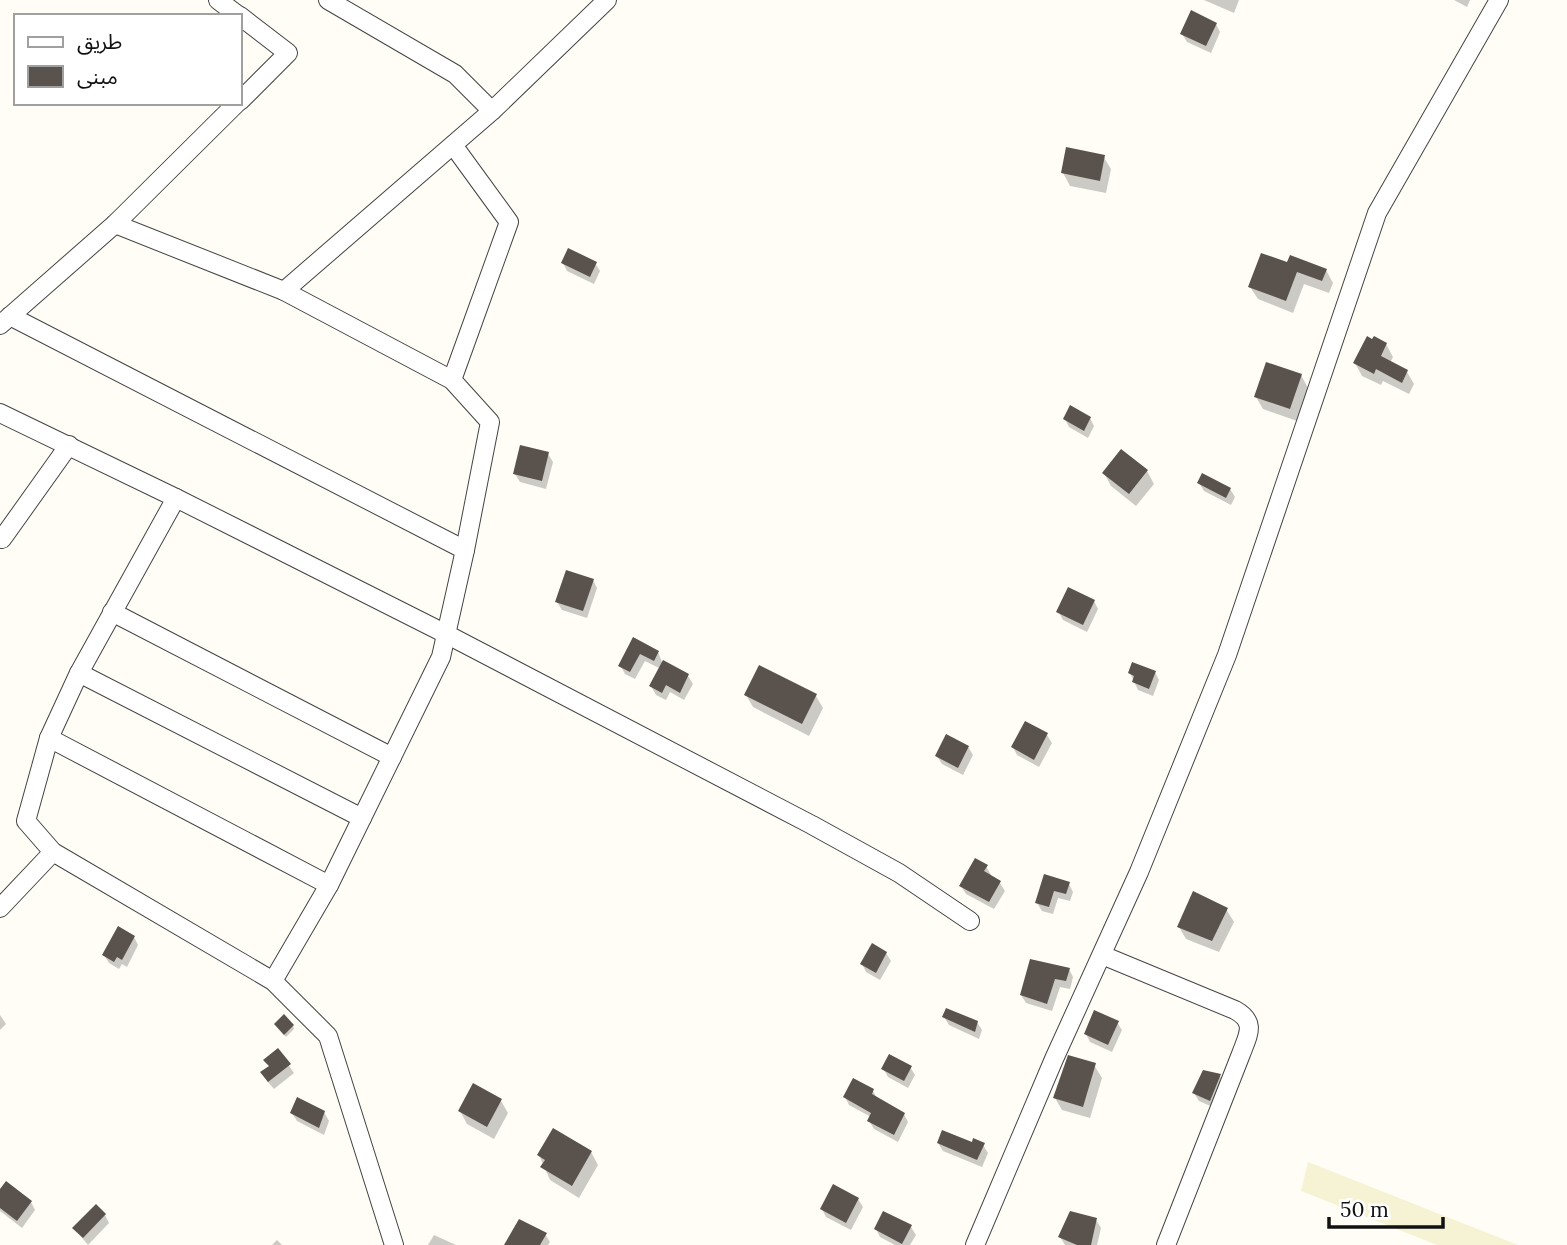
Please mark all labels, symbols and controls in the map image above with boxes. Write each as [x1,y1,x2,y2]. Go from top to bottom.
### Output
legend [14,14,242,105]
text: طريق [77,28,122,55]
text: مبنى [77,63,118,90]
scale bar [1329,1186,1443,1230]
text: 50 m [1340,1196,1389,1223]

